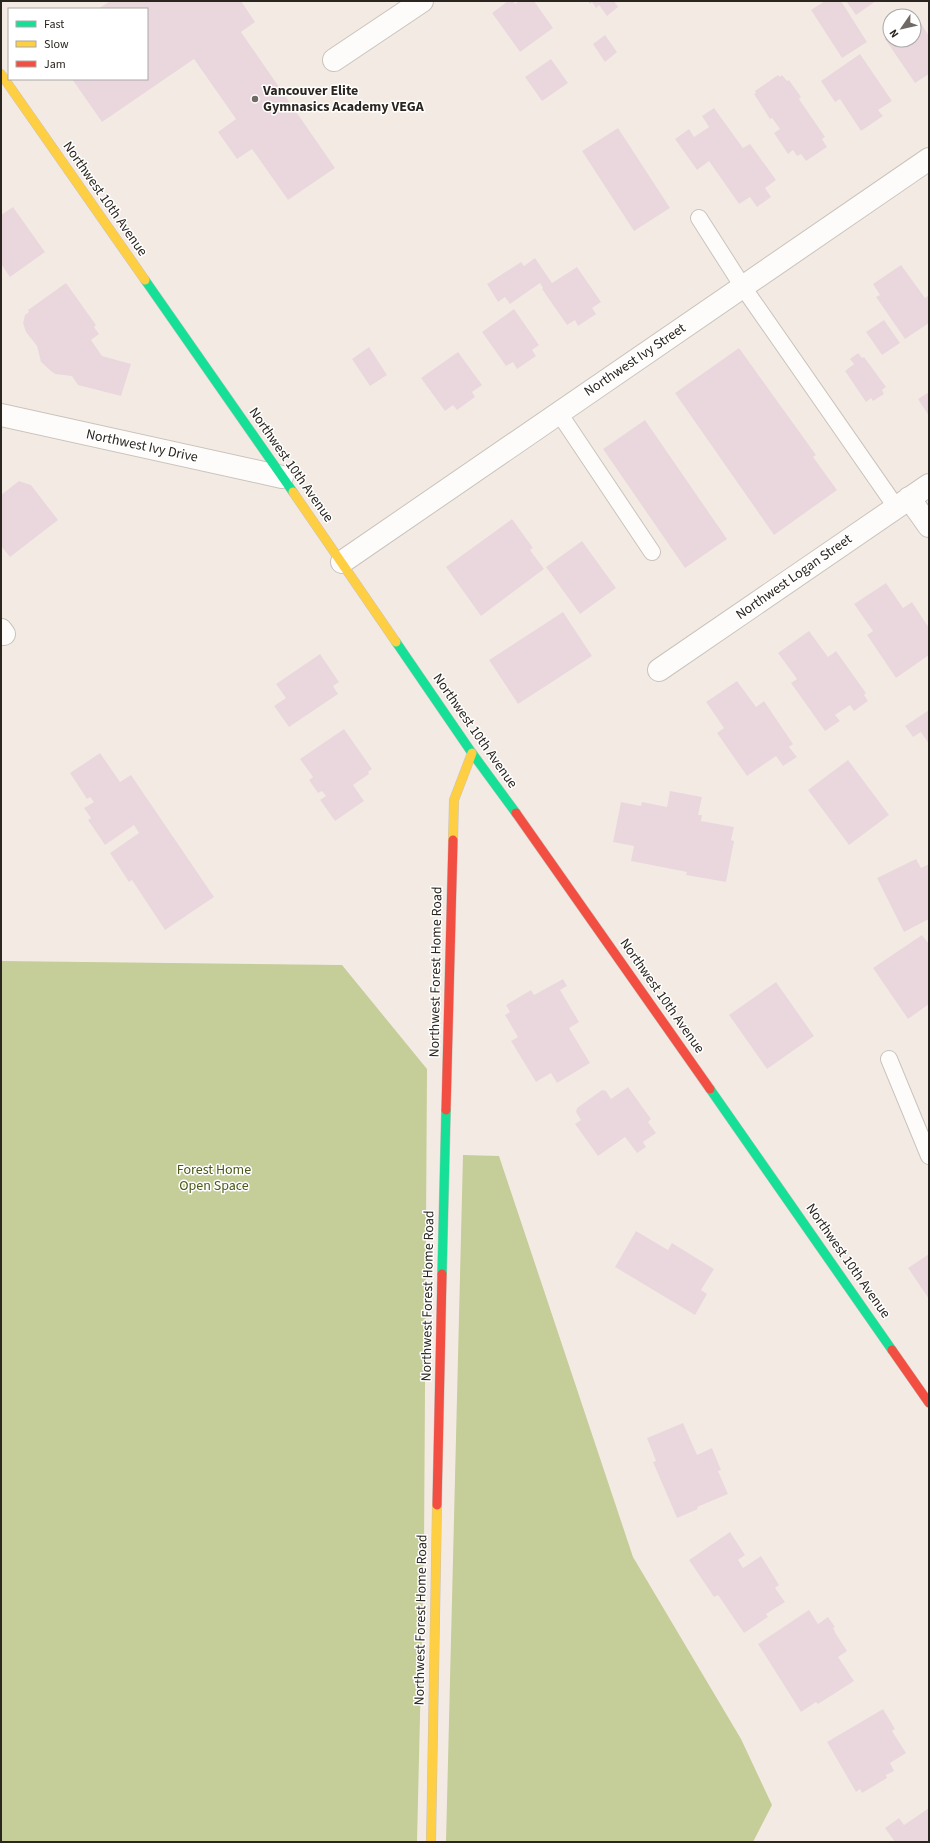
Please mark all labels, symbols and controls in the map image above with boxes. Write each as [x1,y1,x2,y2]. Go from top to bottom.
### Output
legend [8,8,148,80]
north arrow [882,8,922,48]
text: Fast [44,16,64,33]
text: N [886,26,902,41]
text: Slow [44,36,69,53]
text: Jam [44,56,66,73]
place label: Vancouver Elite Gymnasics Academy VEGA [262,81,425,117]
marker: Vancouver Elite Gymnasics Academy VEGA [250,94,260,104]
street label: Northwest 10th Avenue [58,138,152,261]
street label: Northwest Ivy Street [580,318,690,401]
street label: Northwest 10th Avenue [244,404,338,527]
street label: Northwest Ivy Drive [84,424,200,468]
street label: Northwest Logan Street [732,529,856,625]
street label: Northwest 10th Avenue [428,670,522,793]
street label: Northwest Forest Home Road [425,886,447,1058]
street label: Northwest 10th Avenue [615,935,709,1058]
park label: Forest Home Open Space [177,1160,251,1196]
street label: Northwest 10th Avenue [801,1200,895,1323]
street label: Northwest Forest Home Road [417,1210,439,1382]
street label: Northwest Forest Home Road [410,1534,432,1706]

